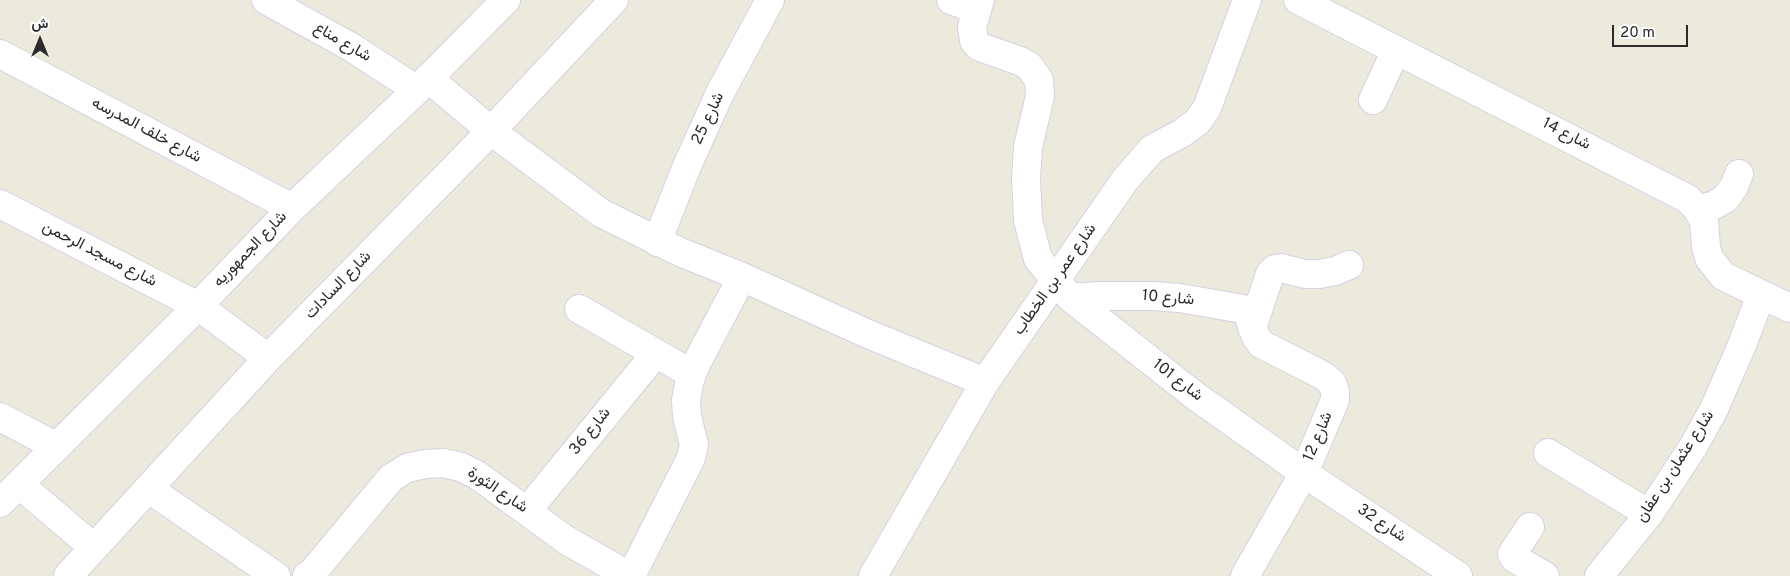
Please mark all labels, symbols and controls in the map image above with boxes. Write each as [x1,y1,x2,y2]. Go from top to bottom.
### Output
north arrow [15,15,65,65]
scale bar [1615,15,1691,47]
text: ش [32,16,48,33]
street label: شارع مناع [310,19,374,67]
text: 20 m [1620,24,1655,43]
street label: شارع 25 [689,90,729,148]
street label: شارع خلف المدرسه [88,94,204,168]
street label: شارع 14 [1539,115,1593,155]
street label: شارع الجمهوريه [210,208,292,292]
street label: شارع مسجد الرحمن [39,218,159,292]
street label: شارع عمر بن الخطاب [1010,221,1102,339]
street label: شارع السادات [302,248,376,324]
street label: شارع 10 [1141,287,1195,311]
street label: شارع 101 [1148,356,1206,406]
street label: شارع 36 [566,405,616,459]
street label: شارع عثمان بن عفان [1633,408,1719,526]
street label: شارع 12 [1300,409,1338,465]
street label: شارع الثورة [463,464,531,518]
street label: شارع 32 [1353,501,1409,547]

